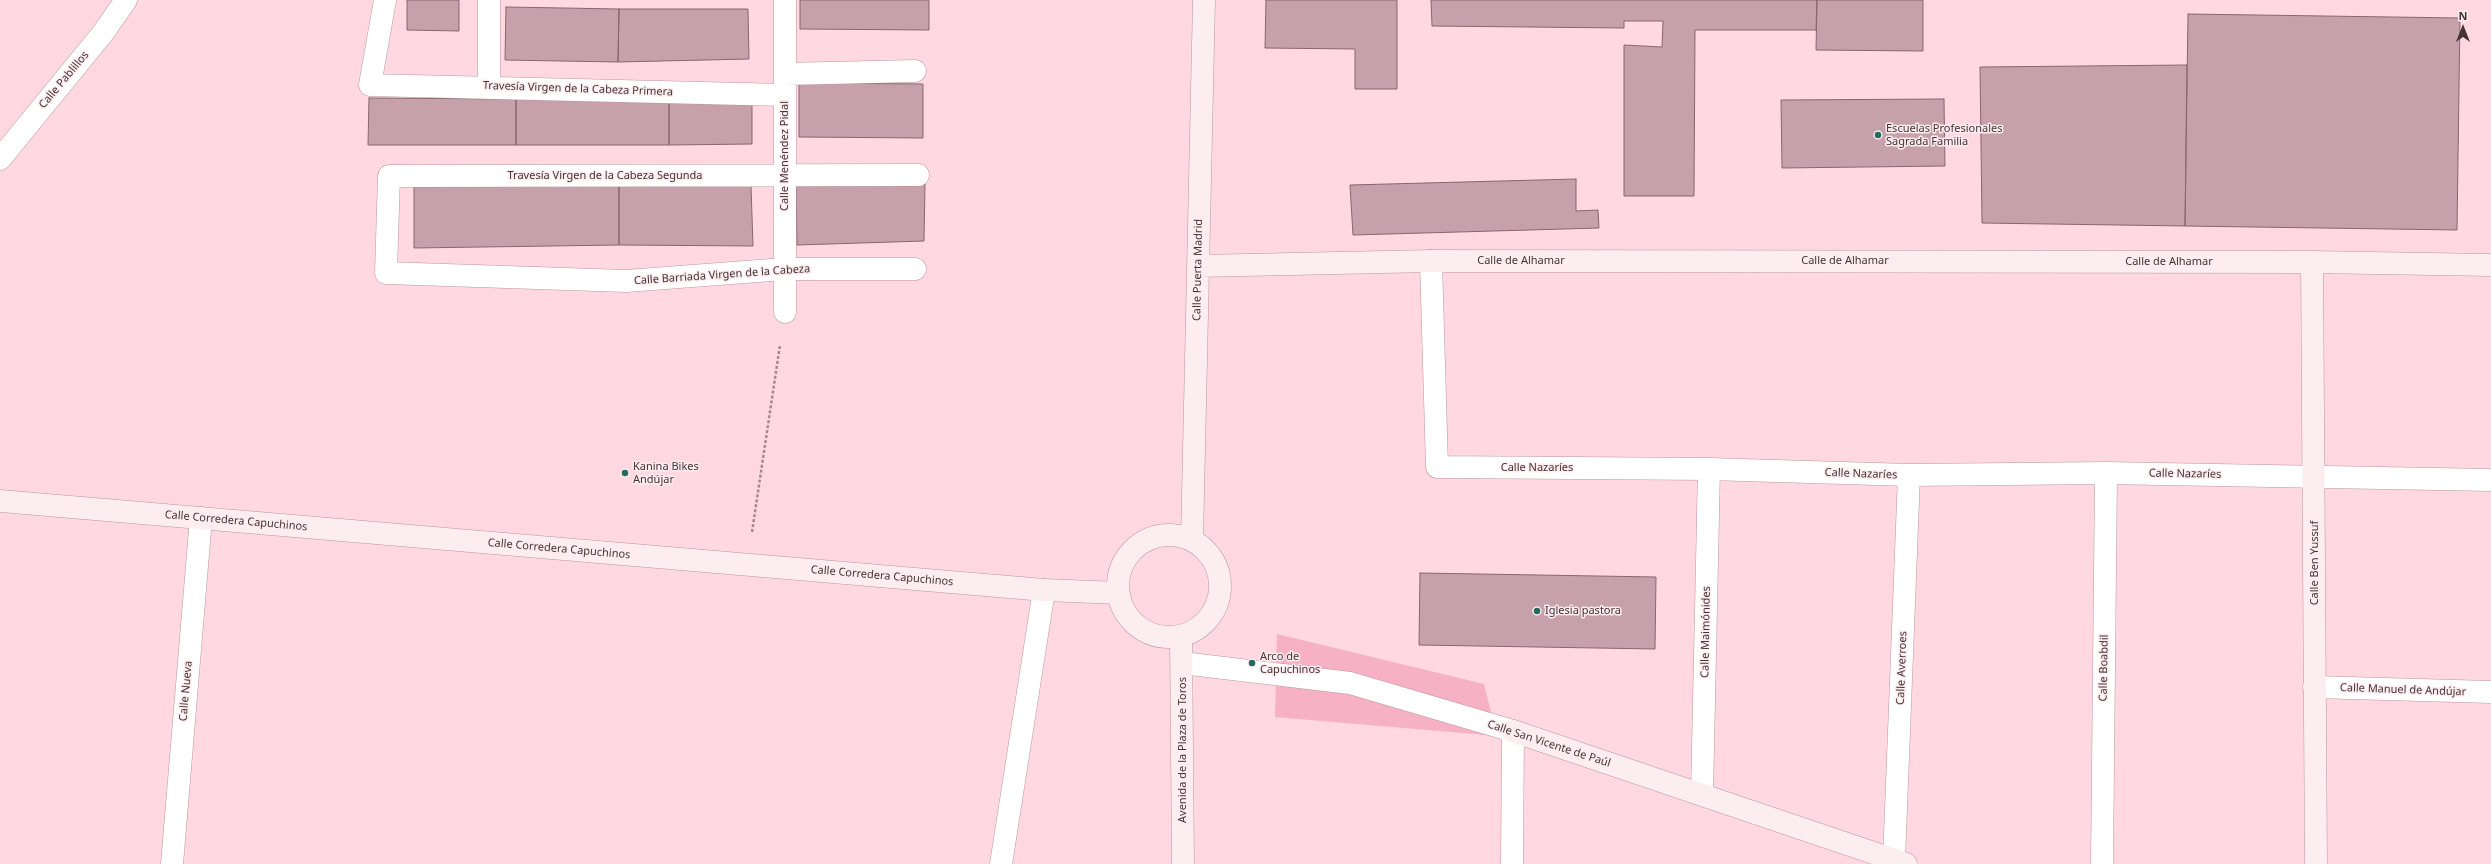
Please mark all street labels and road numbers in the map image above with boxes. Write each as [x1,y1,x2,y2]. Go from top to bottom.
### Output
street label: Calle Pablillos [36,49,92,111]
street label: Travesía Virgen de la Cabeza Primera [483,79,673,99]
street label: Calle Menéndez Pidal [778,101,792,211]
street label: Travesía Virgen de la Cabeza Segunda [508,169,702,183]
street label: Calle Puerta Madrid [1191,219,1205,321]
street label: Calle de Alhamar [1477,254,1565,268]
street label: Calle de Alhamar [1801,254,1889,268]
street label: Calle de Alhamar [2125,255,2213,269]
street label: Calle Barriada Virgen de la Cabeza [633,262,811,288]
street label: Calle Nazaríes [1501,461,1573,475]
street label: Calle Nazaríes [1824,466,1898,482]
street label: Calle Nazaríes [2149,467,2221,481]
street label: Calle Corredera Capuchinos [164,508,308,534]
street label: Calle Ben Yussuf [2308,521,2322,605]
street label: Calle Corredera Capuchinos [487,536,631,562]
street label: Calle Corredera Capuchinos [810,563,954,589]
street label: Calle Maimónides [1699,586,1713,678]
street label: Calle Averroes [1894,631,1910,705]
street label: Calle Boabdil [2097,634,2111,702]
street label: Calle Nueva [177,660,195,722]
street label: Avenida de la Plaza de Toros [1176,677,1190,823]
street label: Calle Manuel de Andújar [2340,681,2466,699]
street label: Calle San Vicente de Paúl [1486,718,1612,770]

